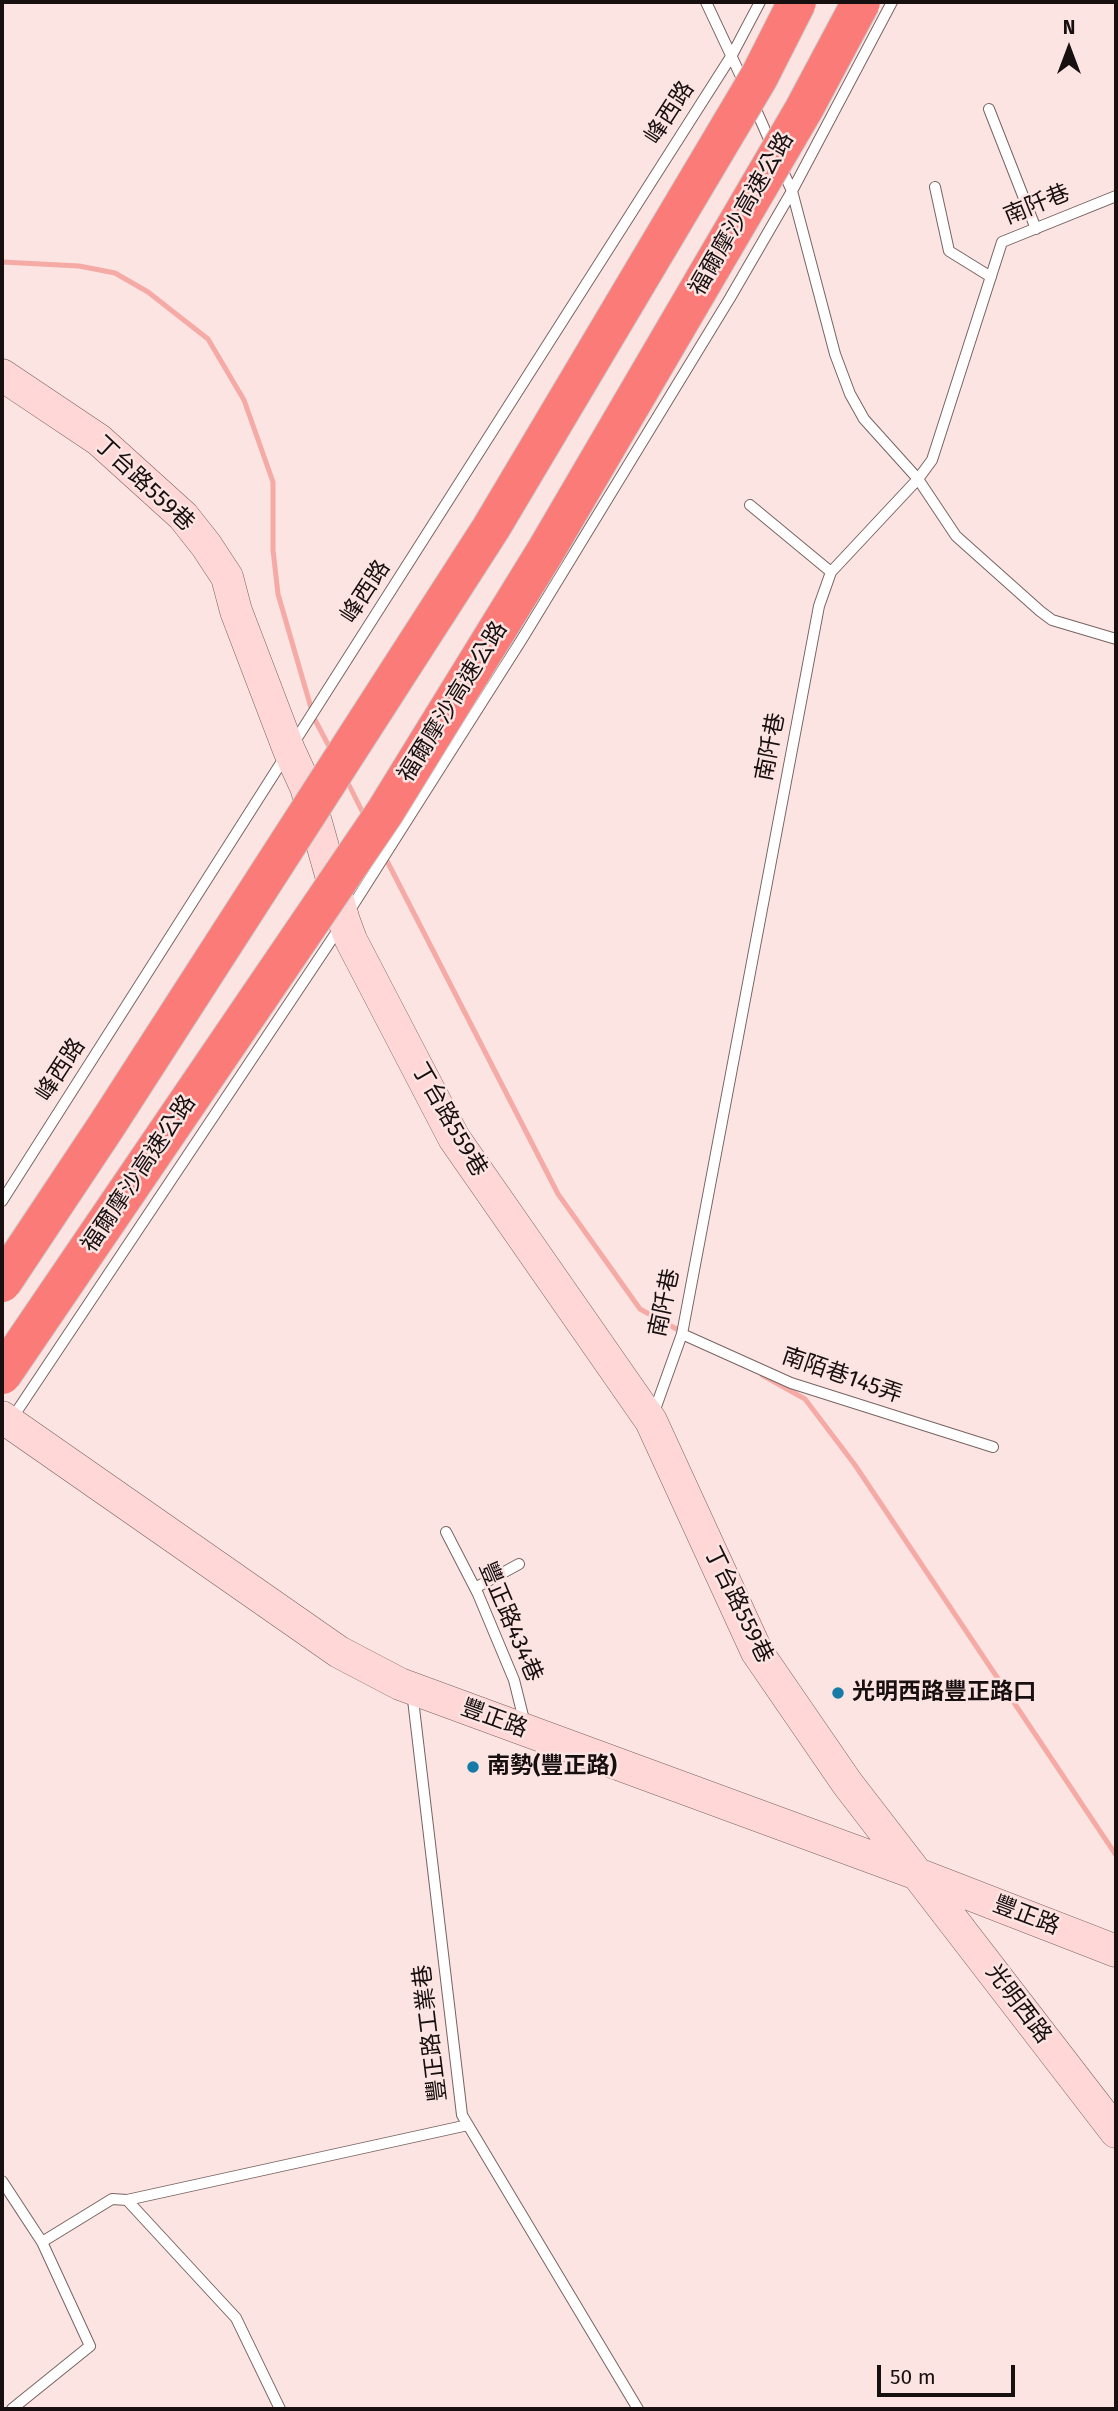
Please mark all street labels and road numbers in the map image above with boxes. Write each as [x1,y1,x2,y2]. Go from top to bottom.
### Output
street label: 峰西路 [640,77,700,149]
street label: 福爾摩沙高速公路 [684,127,800,301]
street label: 南阡巷 [1000,179,1074,231]
street label: 丁台路559巷 [88,431,200,537]
street label: 峰西路 [336,556,396,628]
street label: 福爾摩沙高速公路 [393,617,513,787]
street label: 南阡巷 [751,711,791,783]
street label: 峰西路 [31,1034,91,1106]
street label: 丁台路559巷 [405,1058,493,1182]
street label: 福爾摩沙高速公路 [76,1090,202,1258]
street label: 南阡巷 [644,1266,686,1340]
street label: 南陌巷145弄 [778,1343,906,1409]
street label: 丁台路559巷 [698,1542,778,1668]
street label: 豐正路434巷 [472,1558,548,1686]
street label: 豐正路 [457,1694,531,1744]
street label: 豐正路 [989,1891,1063,1941]
street label: 光明西路 [979,1959,1057,2049]
street label: 豐正路工業巷 [409,1963,453,2103]

